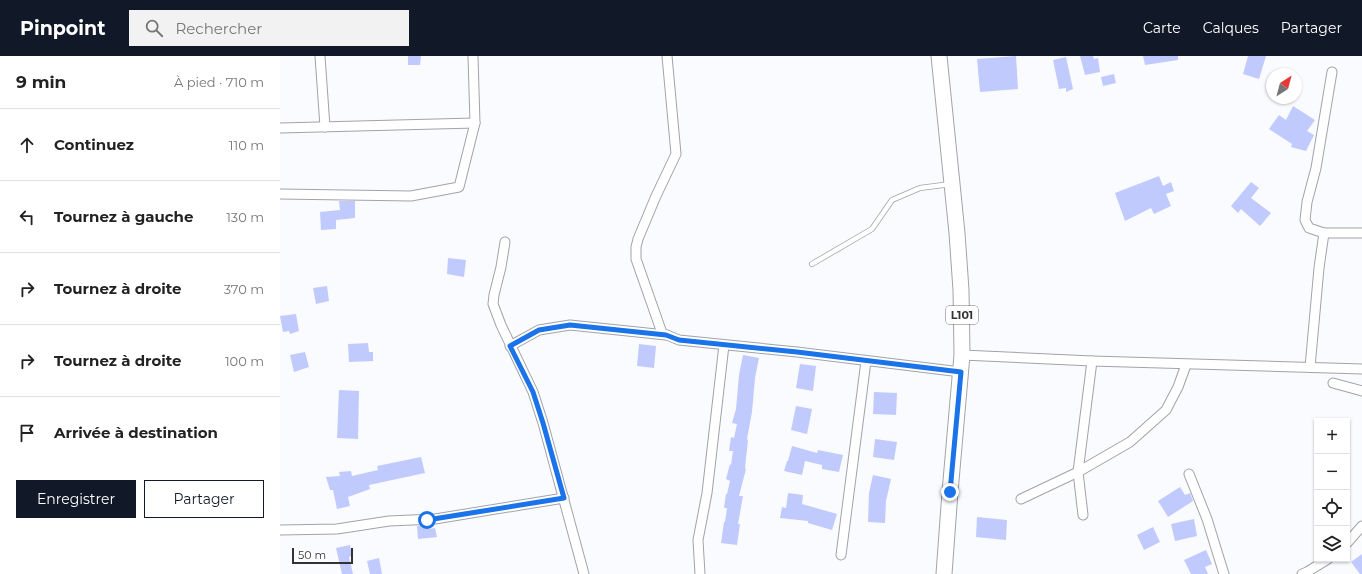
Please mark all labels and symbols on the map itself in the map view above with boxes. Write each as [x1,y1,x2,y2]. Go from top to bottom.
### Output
north arrow [1266,68,1302,104]
road number: L101 [946,306,978,324]
route end [941,483,959,501]
route start [418,511,436,529]
scale bar [292,546,353,565]

